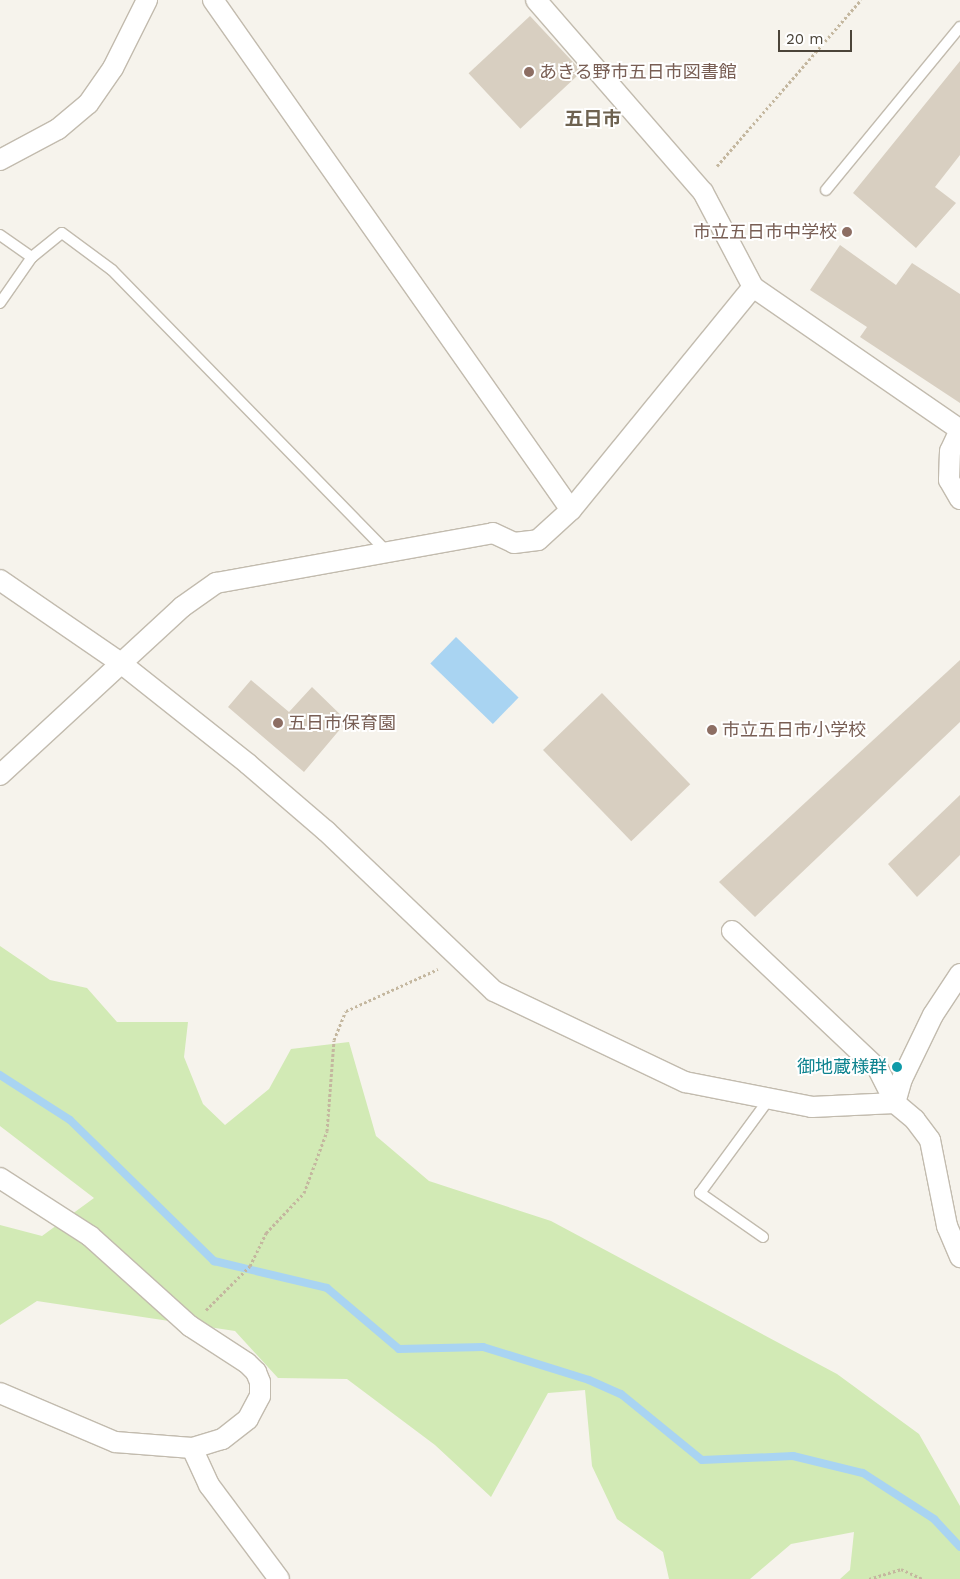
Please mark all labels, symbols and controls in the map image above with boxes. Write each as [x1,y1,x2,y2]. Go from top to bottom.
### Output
scale bar [780,20,854,52]
text: 20 m [786,30,824,48]
place label: あきる野市五日市図書館 [539,61,737,83]
marker: あきる野市五日市図書館 [523,66,535,78]
district label: 五日市 [565,108,621,130]
place label: 市立五日市中学校 [693,221,837,243]
marker: 市立五日市中学校 [841,226,853,238]
place label: 五日市保育園 [288,712,396,734]
marker: 五日市保育園 [272,717,284,729]
place label: 市立五日市小学校 [722,719,866,741]
marker: 市立五日市小学校 [706,724,718,736]
place label: 御地蔵様群 [797,1056,887,1078]
marker: 御地蔵様群 [891,1061,903,1073]

